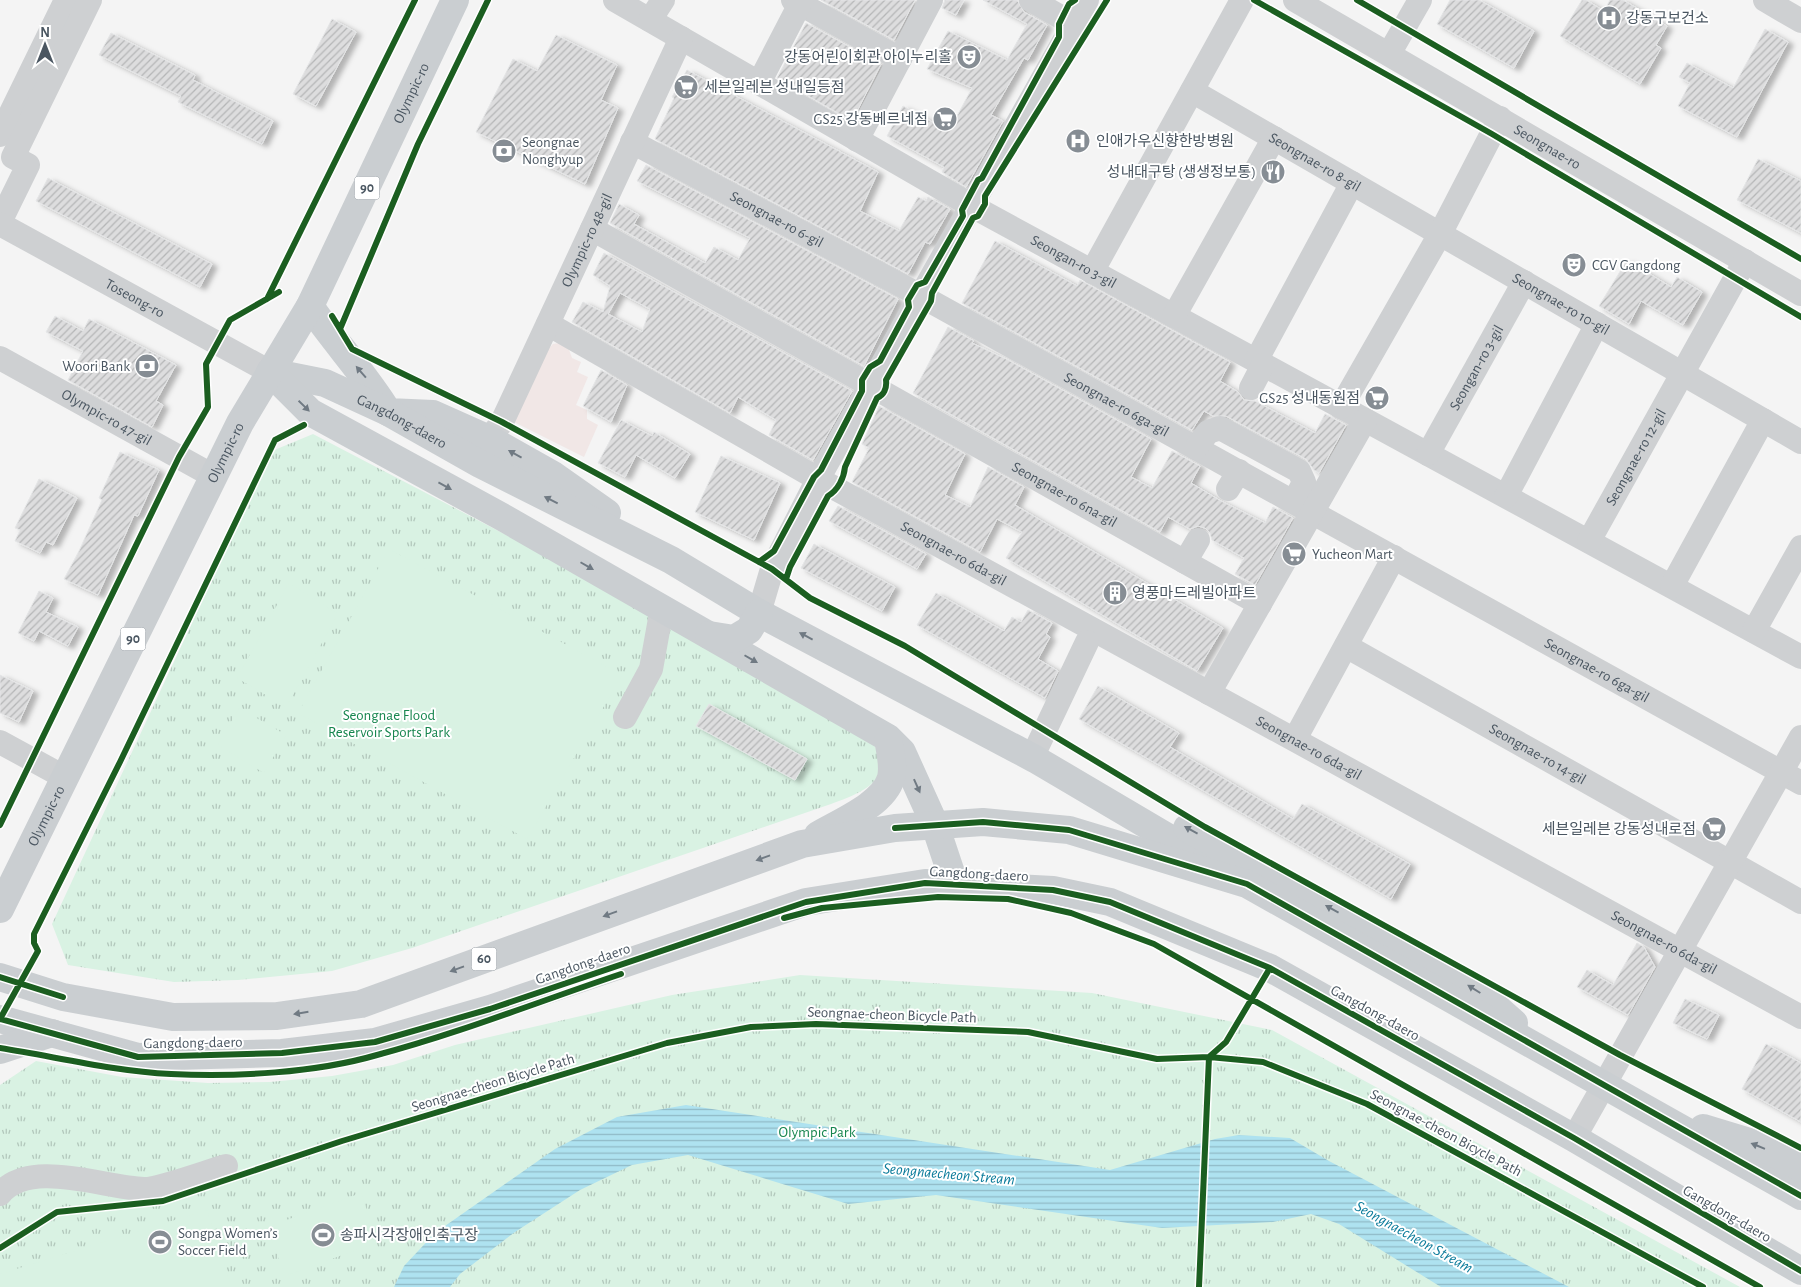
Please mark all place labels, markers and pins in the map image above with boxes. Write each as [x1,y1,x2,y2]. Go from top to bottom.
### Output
hospital icon: 강동구보건소 [1596,5,1622,31]
place label: 강동구보건소 [1626,10,1709,26]
theatre icon: 강동어린이회관 아이누리홀 [956,44,982,70]
place label: 강동어린이회관 아이누리홀 [784,49,952,65]
supermarket icon: 세븐일레븐 성내일등점 [673,74,699,100]
place label: 세븐일레븐 성내일등점 [704,79,844,95]
supermarket icon: GS25 강동베르네점 [932,106,958,132]
place label: GS25 강동베르네점 [814,111,928,127]
hospital icon: 인애가우신향한방병원 [1065,128,1091,154]
place label: 인애가우신향한방병원 [1096,133,1234,149]
place label: Seongnae Nonghyup [522,135,583,167]
bank icon: Seongnae Nonghyup [491,138,517,164]
restaurant icon: 성내대구탕 (생생정보통) [1260,159,1286,185]
place label: 성내대구탕 (생생정보통) [1107,164,1256,180]
theatre icon: CGV Gangdong [1561,252,1587,278]
place label: CGV Gangdong [1592,258,1681,273]
bank icon: Woori Bank [134,353,160,379]
place label: Woori Bank [62,359,130,374]
supermarket icon: GS25 성내동원점 [1364,385,1390,411]
place label: GS25 성내동원점 [1259,390,1360,406]
supermarket icon: Yucheon Mart [1281,541,1307,567]
place label: Yucheon Mart [1312,547,1393,562]
building icon: 영풍마드레빌아파트 [1102,580,1128,606]
place label: 영풍마드레빌아파트 [1132,585,1256,601]
supermarket icon: 세븐일레븐 강동성내로점 [1701,816,1727,842]
place label: 세븐일레븐 강동성내로점 [1542,821,1696,837]
sports icon: 송파시각장애인축구장 [310,1222,336,1248]
place label: Songpa Women’s Soccer Field [178,1226,278,1258]
place label: 송파시각장애인축구장 [340,1227,478,1243]
sports icon: Songpa Women’s Soccer Field [147,1229,173,1255]

